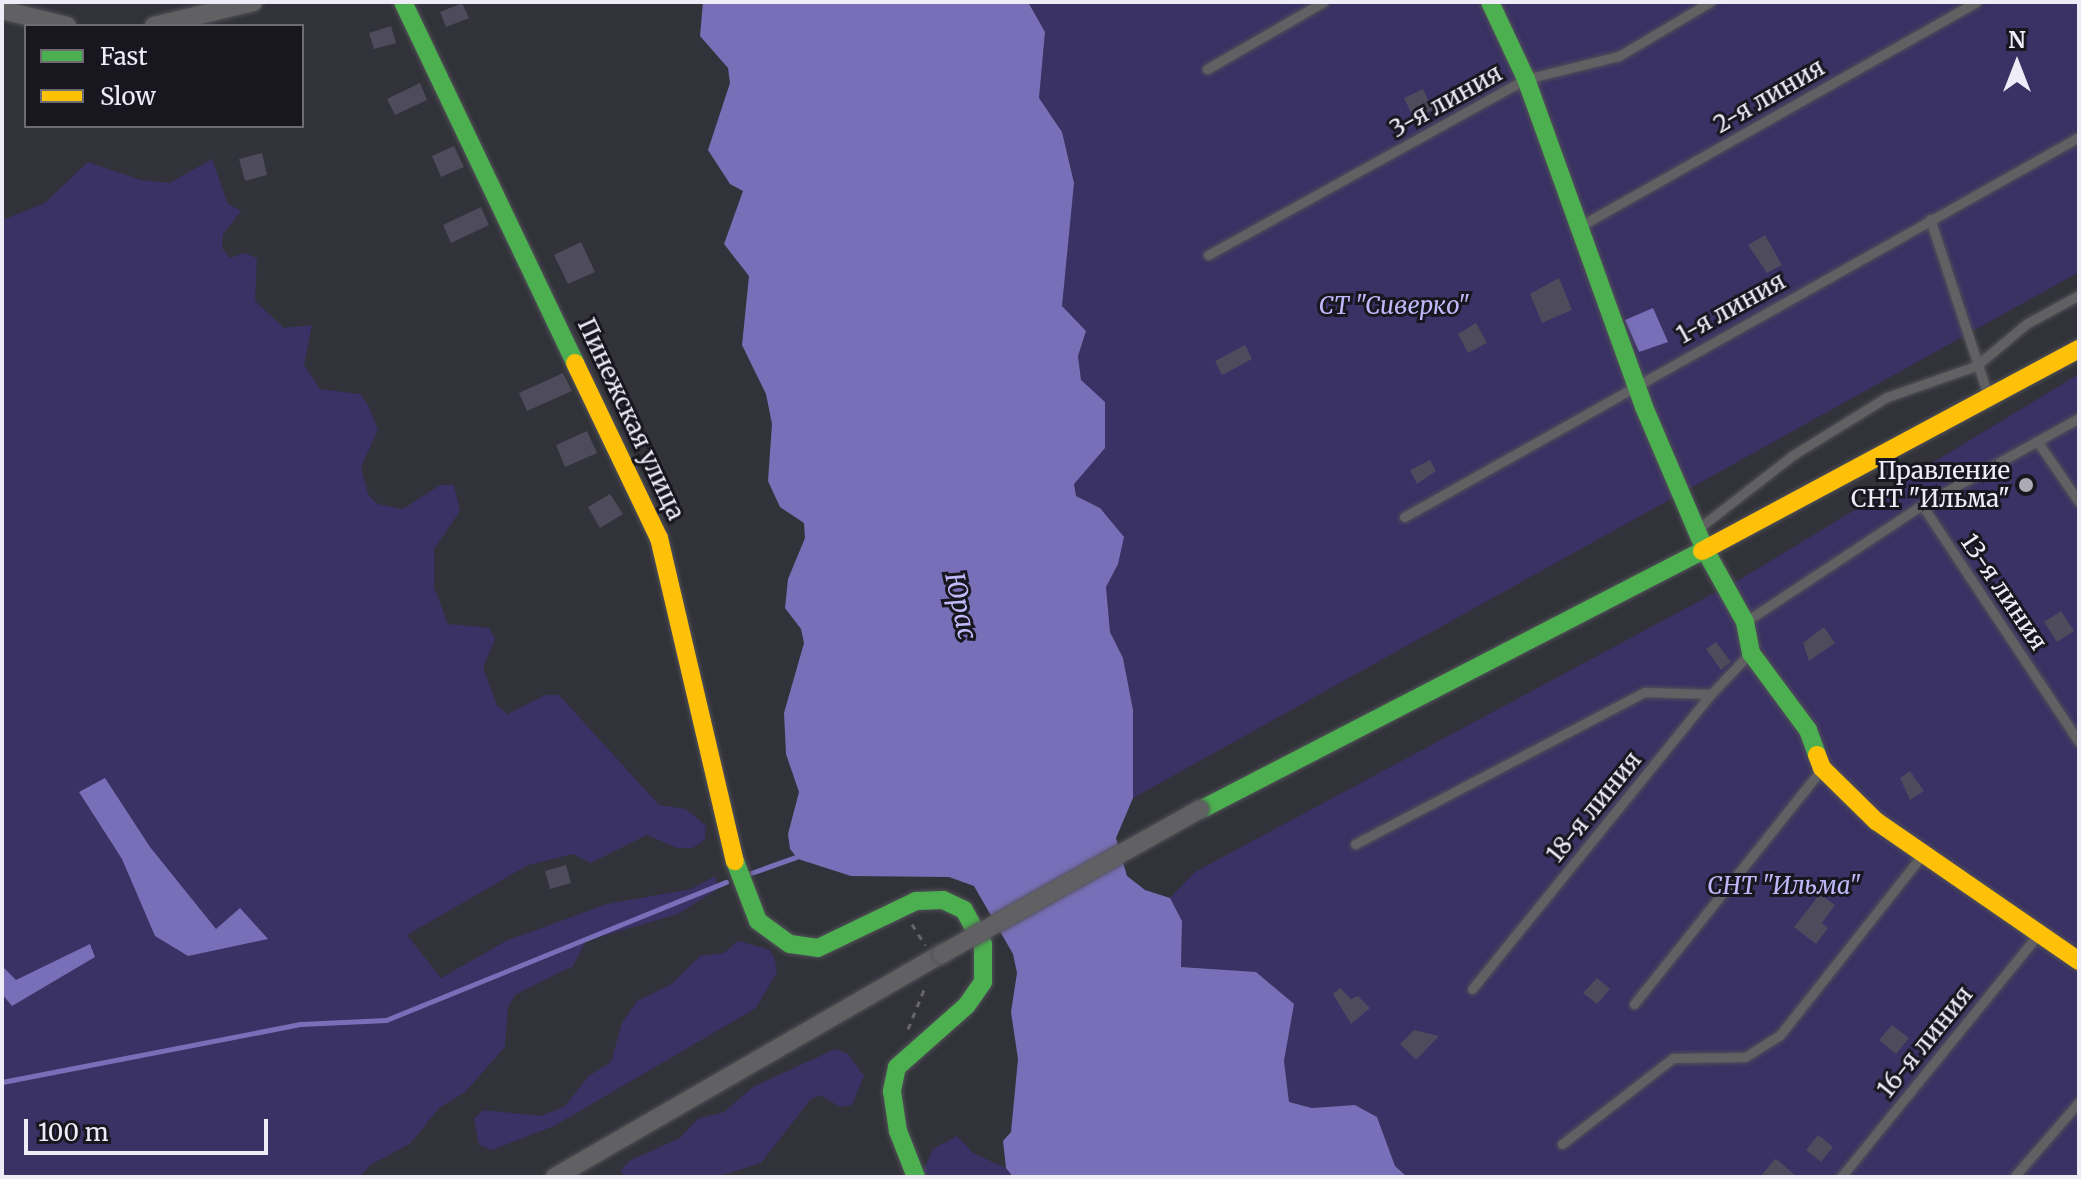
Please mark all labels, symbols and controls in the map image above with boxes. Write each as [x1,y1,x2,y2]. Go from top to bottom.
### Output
legend [24,24,304,128]
north arrow [1977,24,2057,104]
text: N [2008,26,2026,54]
text: Fast [100,41,148,72]
street label: 2-я линия [1709,53,1829,139]
street label: 3-я линия [1385,58,1507,144]
text: Slow [100,81,156,112]
street label: 1-я линия [1672,266,1790,350]
park label: СТ "Сиверко" [1319,292,1469,320]
street label: Пинежская улица [572,314,690,524]
place label: Правление СНТ "Ильма" [1851,457,2010,513]
marker: Правление СНТ "Ильма" [2017,476,2035,494]
street label: 13-я линия [1955,528,2053,656]
water label: Юрас [939,570,983,642]
street label: 18-я линия [1541,746,1647,868]
park label: СНТ "Ильма" [1707,872,1861,900]
street label: 16-я линия [1871,981,1979,1103]
scale bar [28,1103,272,1153]
text: 100 m [38,1117,108,1148]

